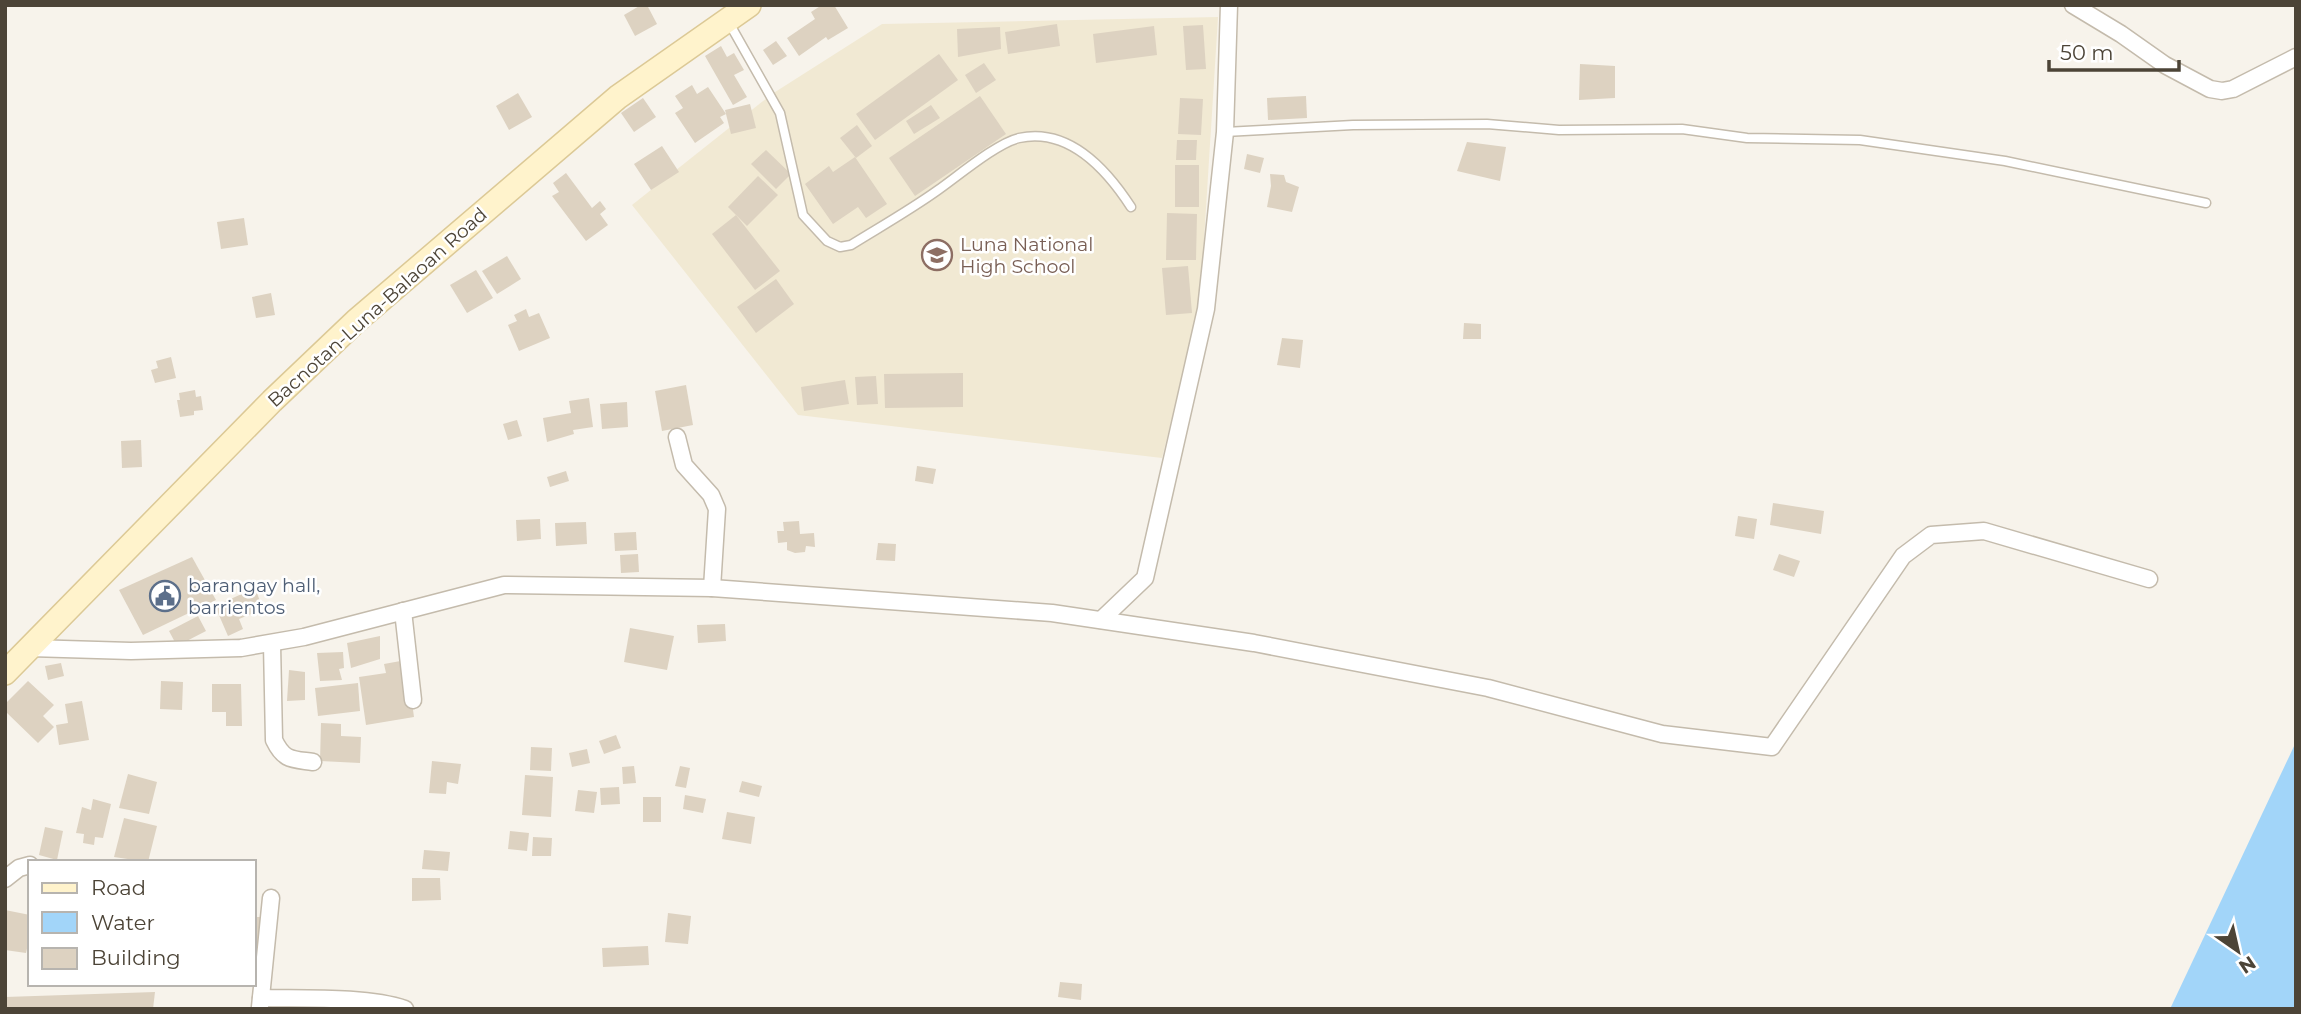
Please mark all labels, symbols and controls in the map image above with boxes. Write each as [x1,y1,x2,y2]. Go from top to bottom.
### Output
scale bar [2049,28,2178,72]
text: 50 m [2060,40,2114,65]
street label: Bacnotan-Luna-Balaoan Road [263,203,492,412]
place label: Luna National High School [960,233,1093,278]
school or university icon: Luna National High School [920,238,954,272]
place label: barangay hall, barrientos [188,574,320,619]
public building icon: barangay hall, barrientos [148,579,182,613]
legend [28,860,256,986]
text: Road [91,875,146,900]
text: Water [91,910,155,935]
north arrow [2203,916,2273,986]
text: Building [91,945,181,970]
text: N [2234,951,2260,979]

